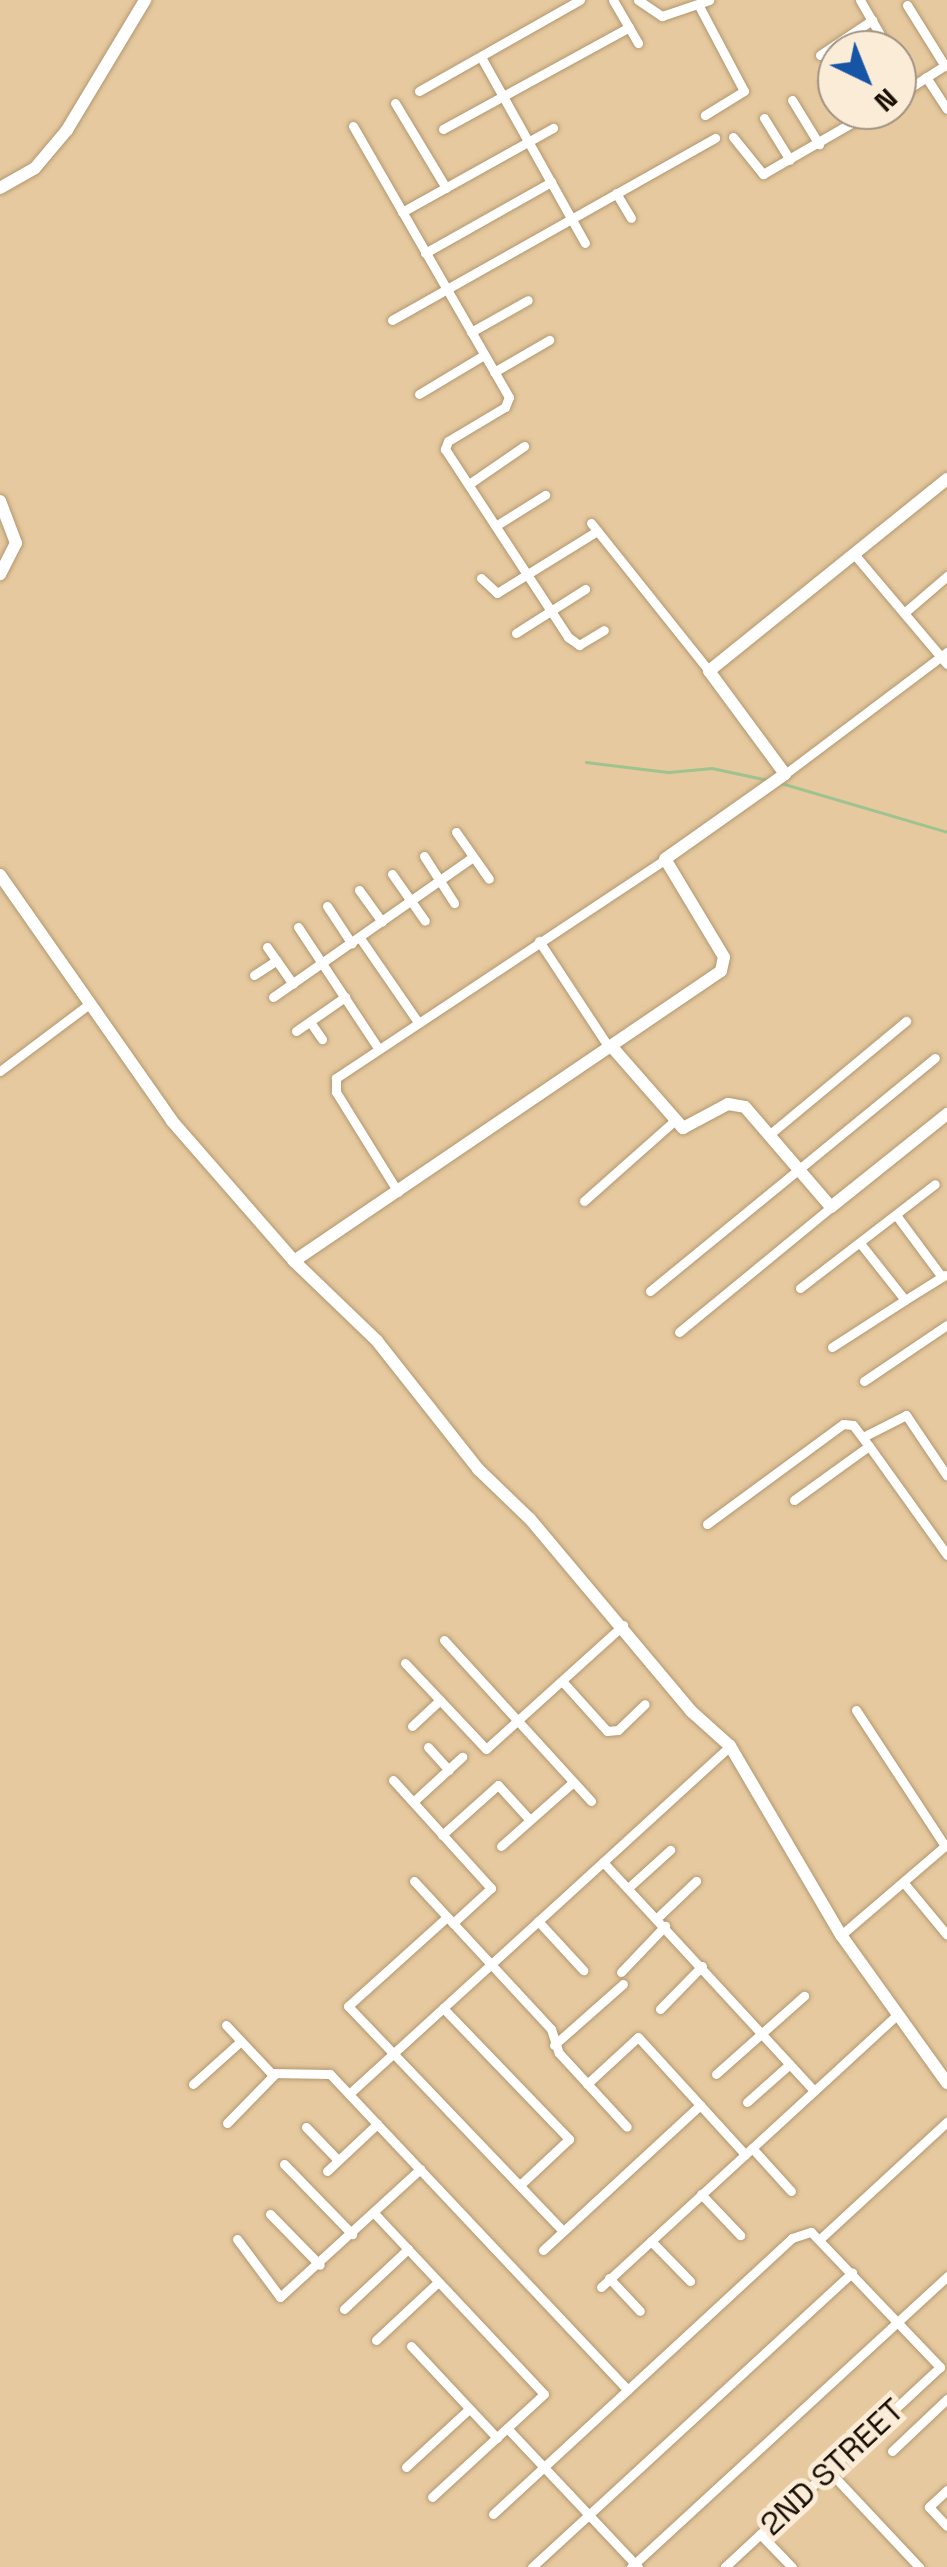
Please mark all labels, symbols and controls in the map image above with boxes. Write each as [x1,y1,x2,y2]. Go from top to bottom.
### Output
north arrow [817,30,917,130]
text: N [867,81,905,120]
street label: 2ND STREET [752,2391,912,2543]

